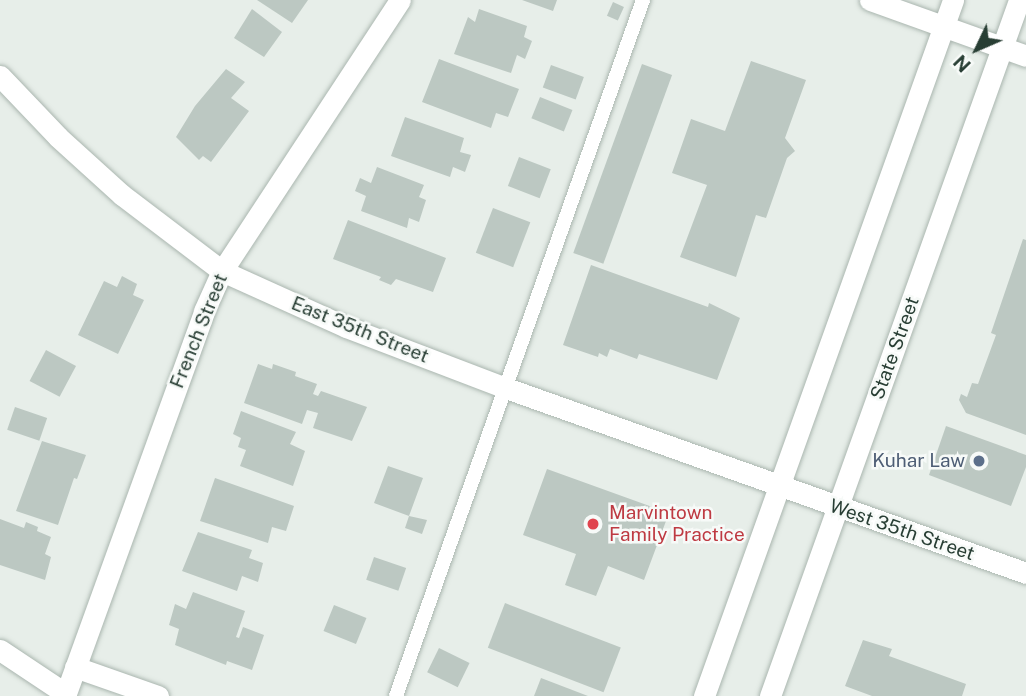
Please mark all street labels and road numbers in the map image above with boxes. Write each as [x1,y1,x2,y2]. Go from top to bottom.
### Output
street label: French Street [166,270,232,392]
street label: East 35th Street [288,292,432,368]
street label: State Street [866,293,924,403]
street label: West 35th Street [826,494,978,566]

